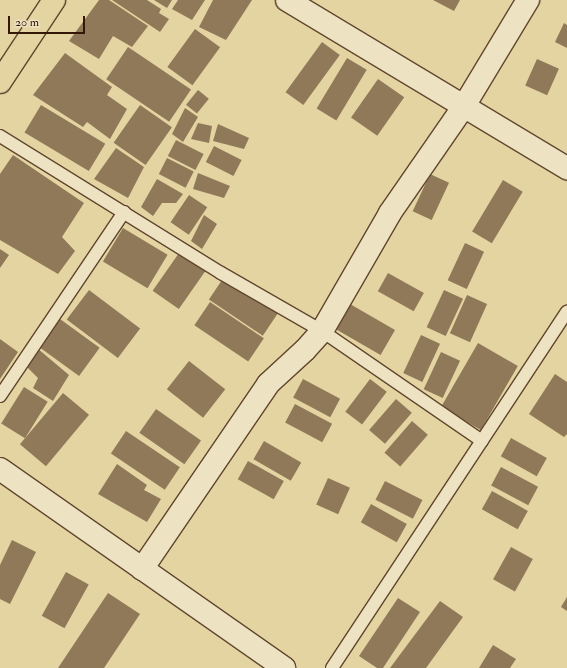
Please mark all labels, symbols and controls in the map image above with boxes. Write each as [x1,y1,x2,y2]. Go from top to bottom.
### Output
scale bar [10,8,87,34]
text: 20 m [15,15,39,30]

